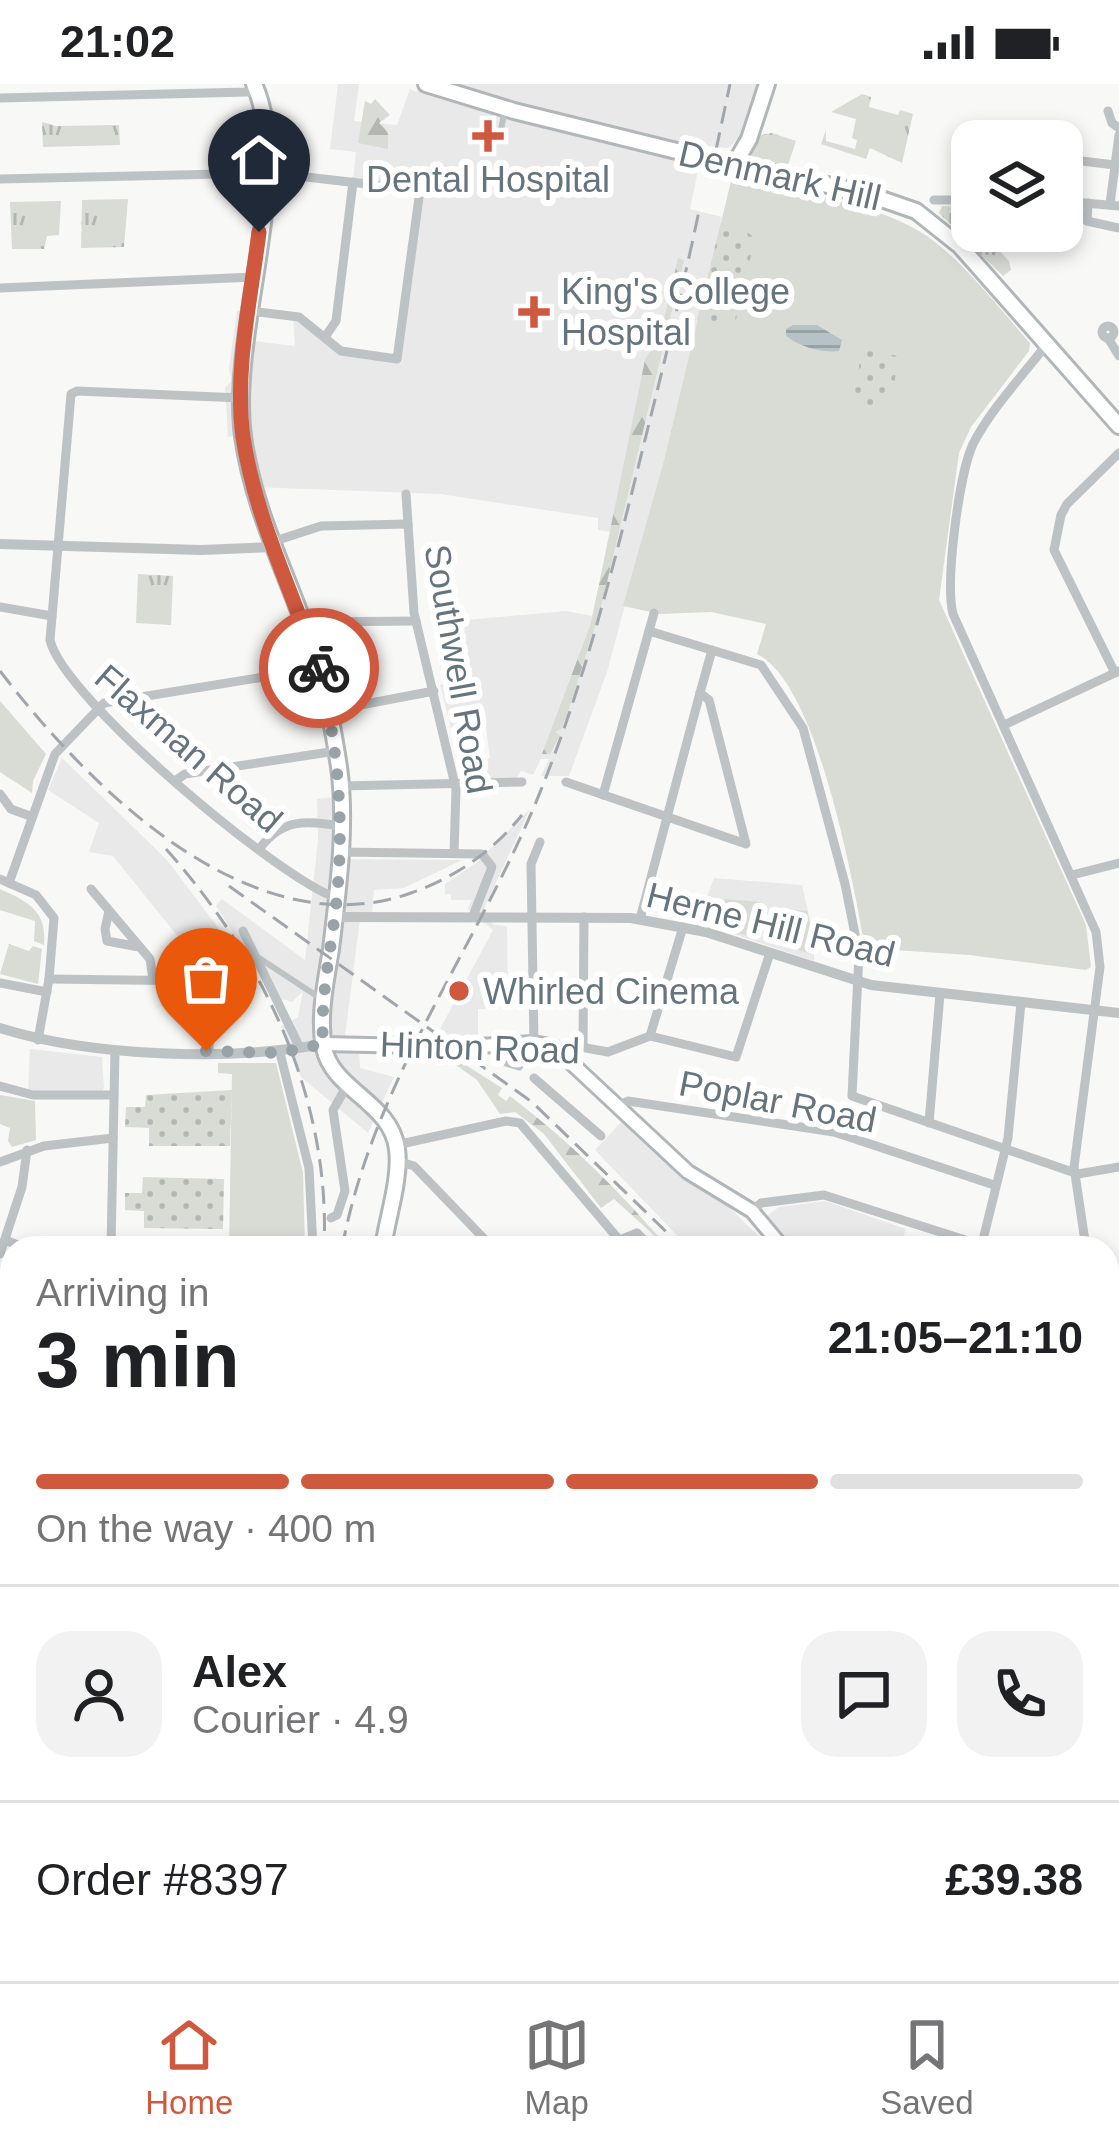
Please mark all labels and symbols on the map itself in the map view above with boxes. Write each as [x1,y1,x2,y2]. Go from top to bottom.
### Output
pin [208,109,310,232]
marker: Dental Hospital [472,120,504,152]
street label: Denmark Hill [675,132,885,219]
place label: Dental Hospital [366,159,610,200]
place label: King's College Hospital [561,271,790,353]
marker: King's College Hospital [518,296,550,328]
street label: Southwell Road [416,541,501,797]
courier [259,608,379,728]
street label: Flaxman Road [87,656,290,841]
street label: Herne Hill Road [643,874,899,975]
pin [155,928,257,1051]
place label: Whirled Cinema [483,971,740,1012]
marker: Whirled Cinema [446,978,472,1004]
street label: Hinton Road [379,1024,581,1071]
street label: Poplar Road [676,1062,880,1141]

